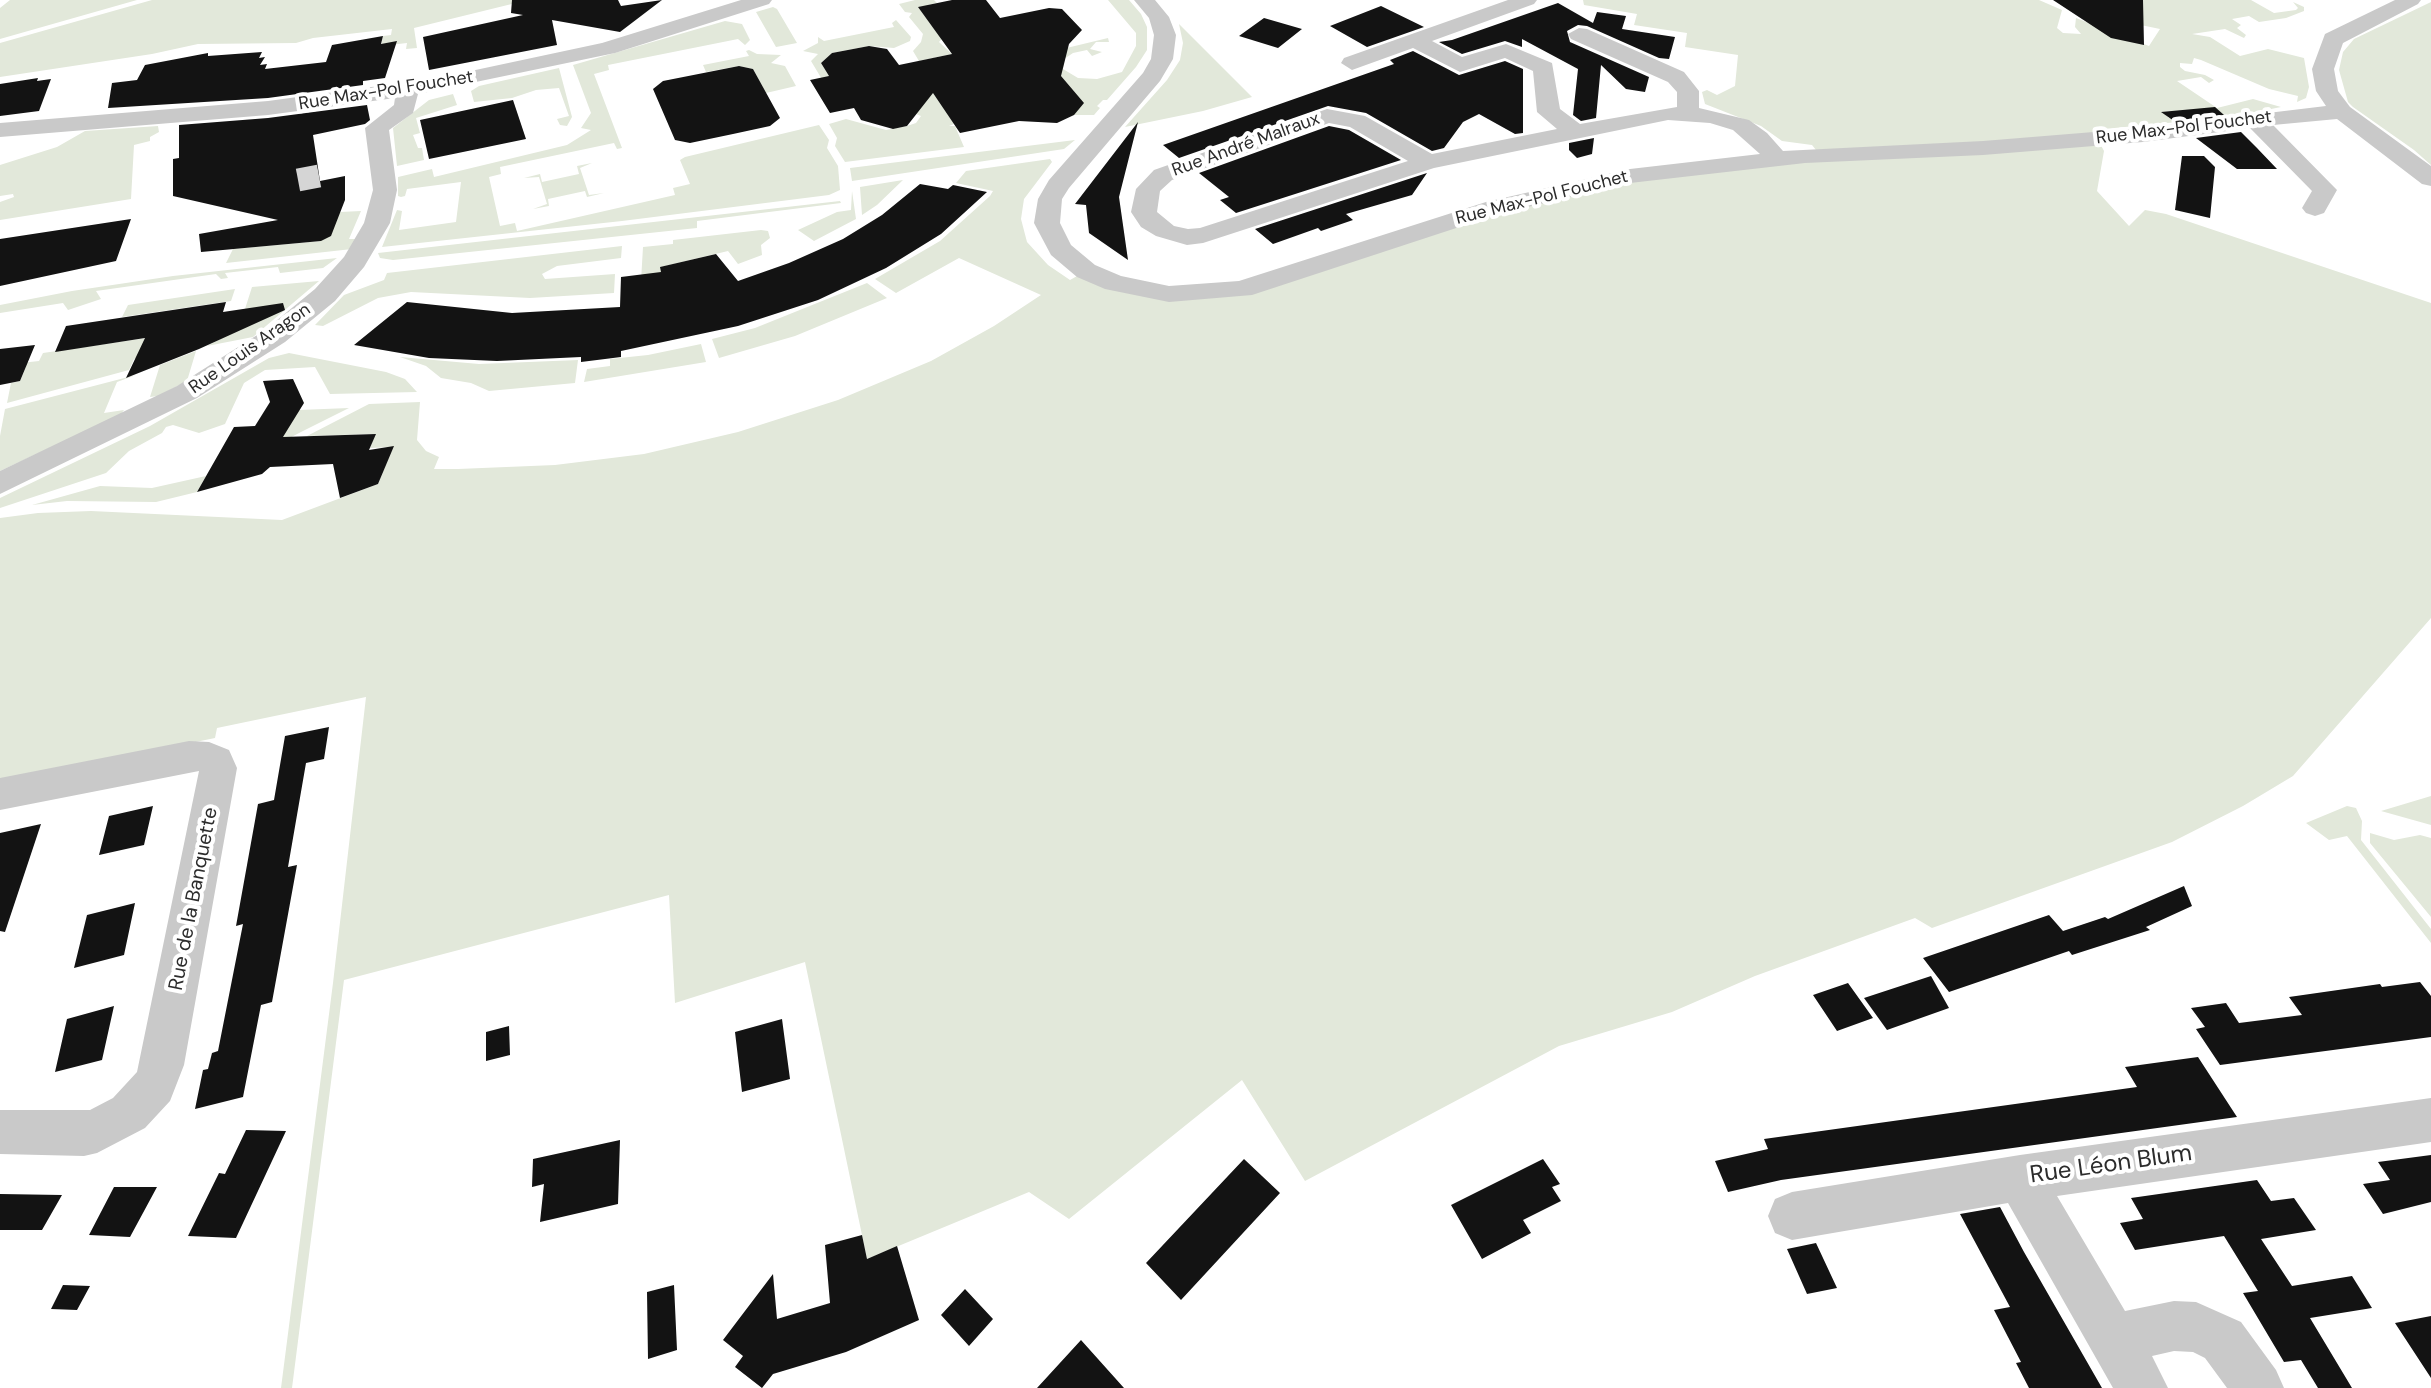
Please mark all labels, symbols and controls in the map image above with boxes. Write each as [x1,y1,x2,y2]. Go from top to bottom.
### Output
street label: Rue Max-Pol Fouchet [297,66,475,116]
street label: Rue Max-Pol Fouchet [2095,107,2273,149]
street label: Rue André Malraux [1169,108,1323,182]
street label: Rue Max-Pol Fouchet [1454,166,1630,230]
street label: Rue Louis Aragon [185,299,315,399]
street label: Rue de la Banquette [164,805,224,993]
street label: Rue Léon Blum [2028,1139,2194,1191]

